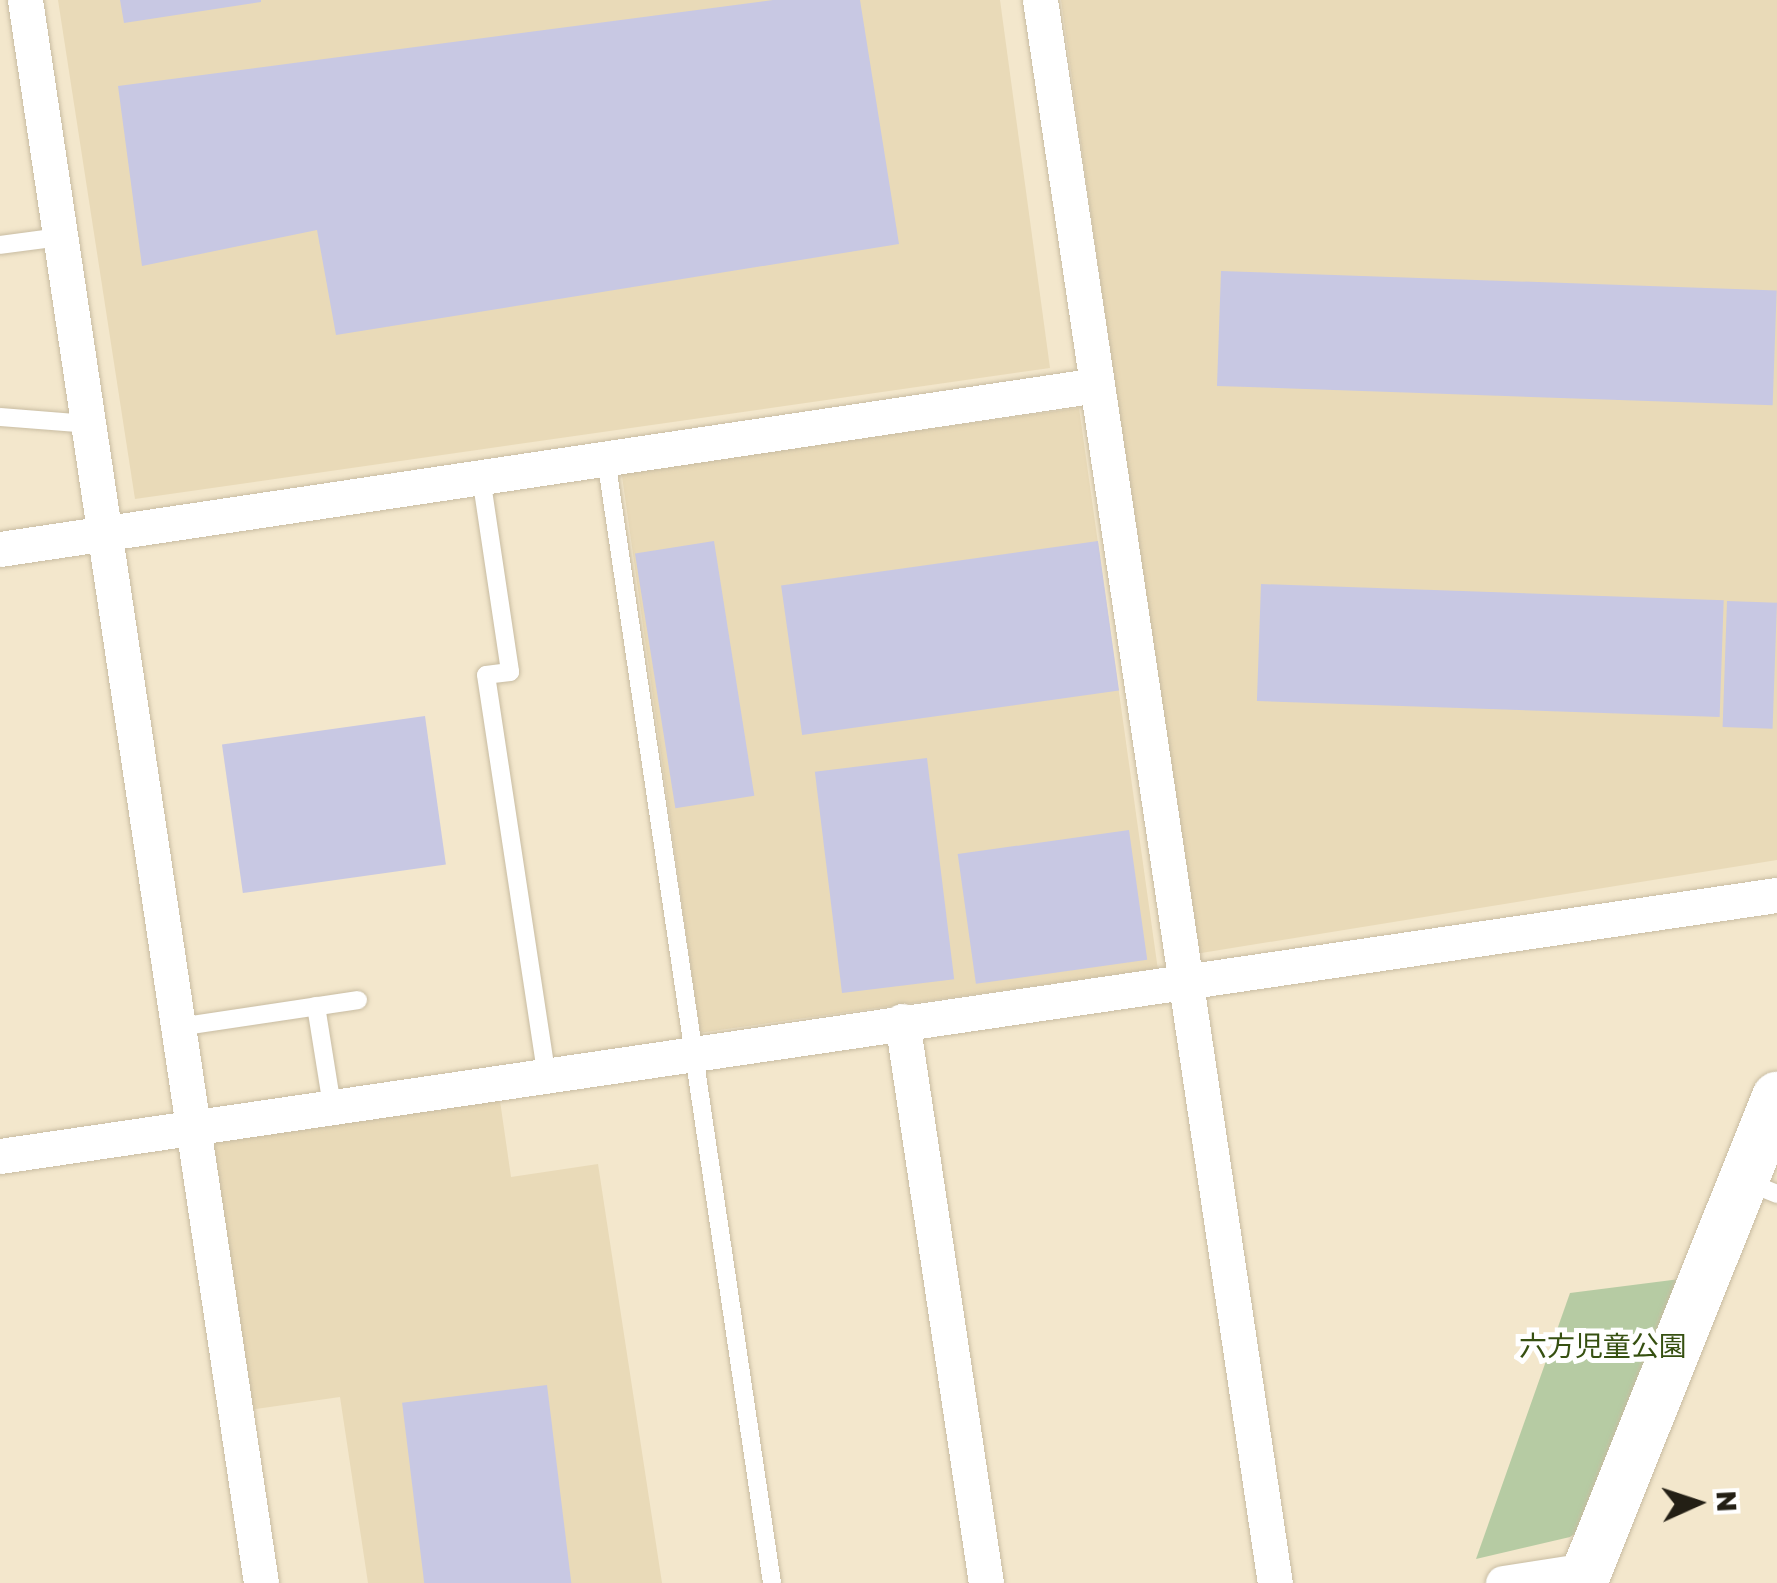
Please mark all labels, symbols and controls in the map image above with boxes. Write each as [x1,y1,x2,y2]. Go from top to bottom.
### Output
park label: 六方児童公園 [1519,1329,1687,1363]
north arrow [1647,1453,1747,1553]
text: N [1710,1490,1744,1513]

